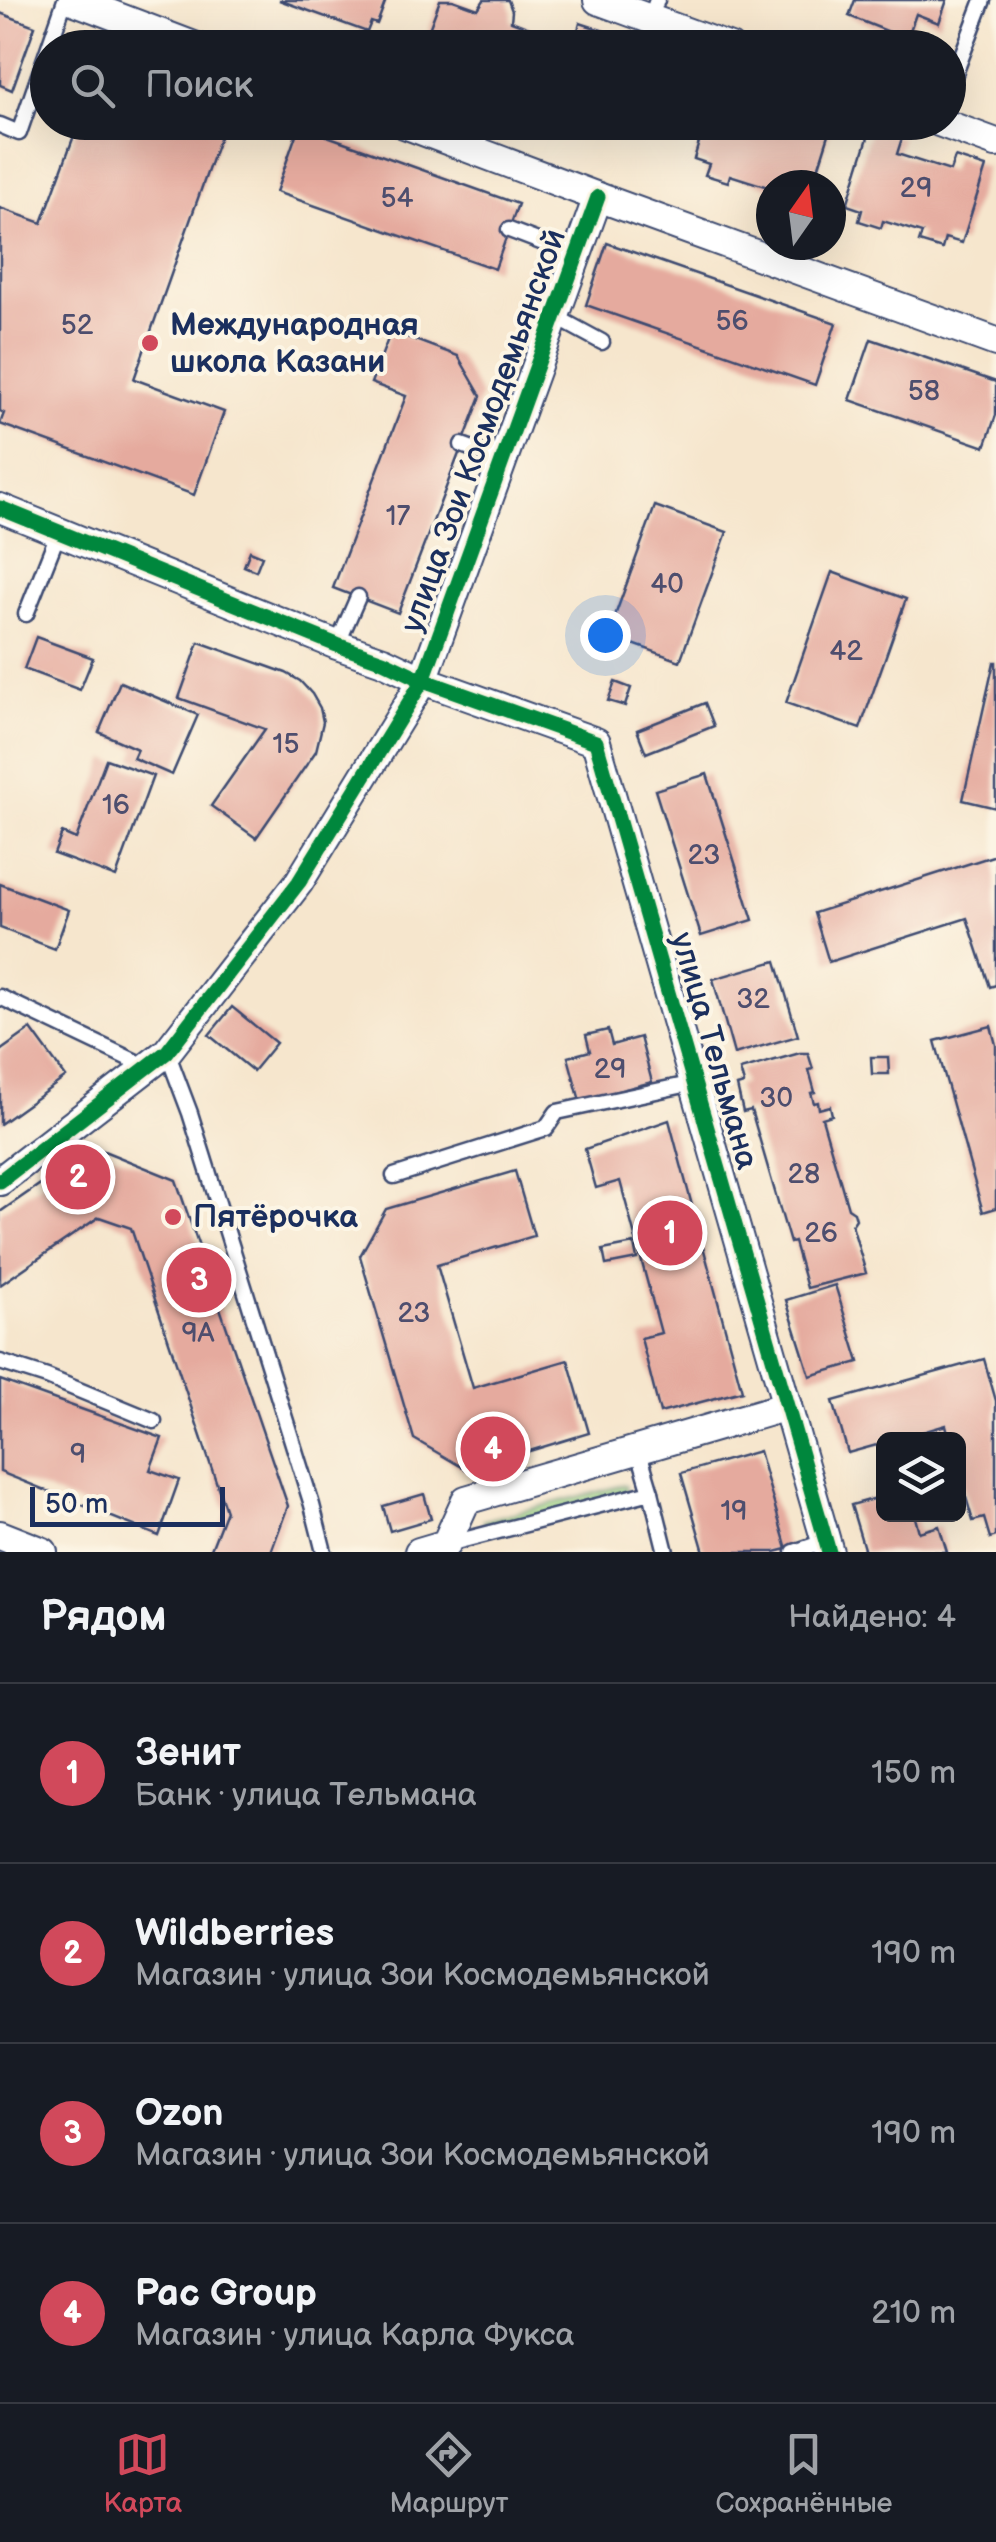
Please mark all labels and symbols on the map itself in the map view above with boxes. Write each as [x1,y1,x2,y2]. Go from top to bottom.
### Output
north arrow [756,170,846,260]
house number: 29 [900,172,932,205]
house number: 54 [380,182,414,215]
street label: улица Зои Космодемьянской [393,224,575,638]
house number: 56 [715,305,749,338]
place label: Международная школа Казани [170,306,419,382]
house number: 52 [61,309,94,342]
marker: Международная школа Казани [139,332,161,354]
house number: 58 [908,375,940,408]
house number: 17 [386,500,411,533]
house number: 40 [650,568,684,601]
your location [580,610,631,661]
house number: 42 [829,635,863,668]
house number: 15 [273,728,299,761]
house number: 16 [102,789,130,822]
house number: 23 [687,839,721,872]
street label: улица Тельмана [662,928,766,1174]
house number: 32 [736,983,770,1016]
house number: 29 [594,1053,626,1086]
house number: 30 [759,1082,793,1115]
pin: 2 [46,1140,110,1214]
house number: 28 [788,1158,820,1191]
pin: 1 [638,1196,702,1270]
place label: Пятёрочка [193,1198,358,1237]
marker: Пятёрочка [162,1206,184,1228]
house number: 26 [804,1217,838,1250]
pin: 3 [166,1242,232,1318]
house number: 23 [397,1297,431,1330]
house number: 9А [181,1317,216,1350]
pin: 4 [460,1412,526,1486]
house number: 9 [70,1438,86,1471]
scale bar [30,1482,225,1526]
house number: 19 [720,1495,748,1528]

